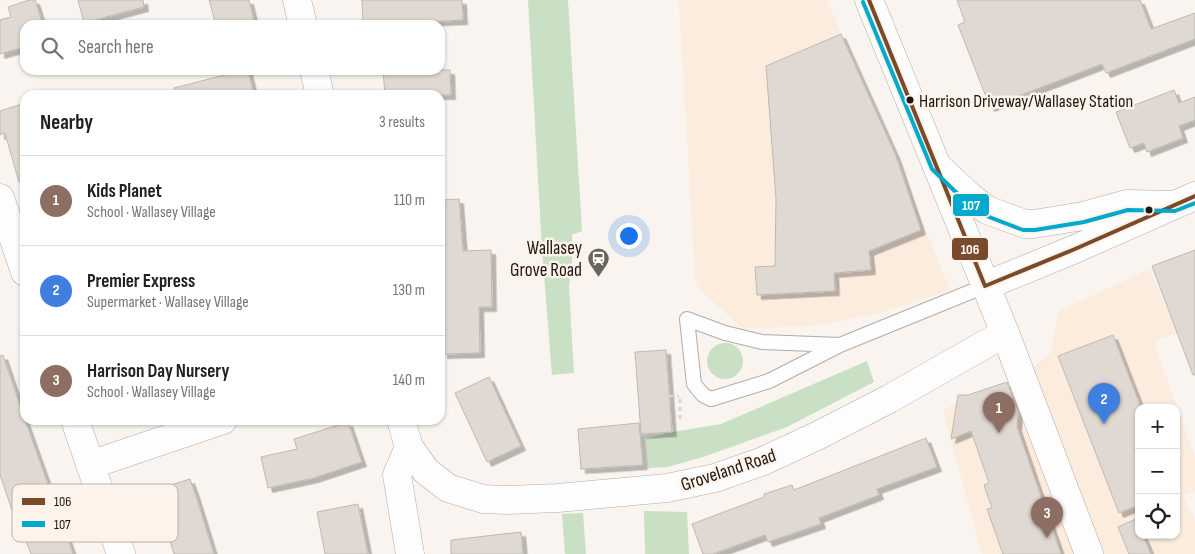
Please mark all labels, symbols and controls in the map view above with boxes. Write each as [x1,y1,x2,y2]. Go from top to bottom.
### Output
search box [20,20,445,75]
icon: search [38,34,66,62]
text: Search here [78,36,154,59]
place label: Harrison Driveway/Wallasey Station [919,91,1133,112]
marker: Harrison Driveway/Wallasey Station [905,95,915,105]
text: Nearby [40,110,93,135]
text: 3 results [379,113,425,132]
text: Kids Planet [87,180,162,203]
text: 1 [53,191,59,210]
text: 110 m [394,191,425,210]
line badge: 107 [952,193,990,217]
text: 107 [962,197,981,214]
text: School · Wallasey Village [87,203,216,222]
unlabelled marker [1144,205,1154,215]
your location [616,223,642,249]
place label: Wallasey Grove Road [510,237,583,282]
line badge: 106 [951,237,989,261]
text: 106 [961,241,980,258]
station icon: Wallasey Grove Road [586,246,610,277]
text: Premier Express [87,270,195,293]
text: 2 [52,281,60,300]
text: 130 m [393,281,425,300]
text: Supermarket · Wallasey Village [87,293,249,312]
text: Harrison Day Nursery [87,360,229,383]
text: 3 [52,371,60,390]
text: 140 m [393,371,425,390]
text: School · Wallasey Village [87,383,216,402]
pin: 2 [1088,383,1120,424]
pin: 1 [983,392,1015,433]
map controls [1135,404,1180,539]
button: + [1135,404,1180,449]
street label: Groveland Road [678,444,779,497]
button: − [1135,449,1180,494]
legend [12,484,178,542]
text: 106 [54,493,71,510]
button: locate [1135,494,1180,539]
pin: 3 [1031,497,1063,538]
text: 107 [54,516,71,533]

